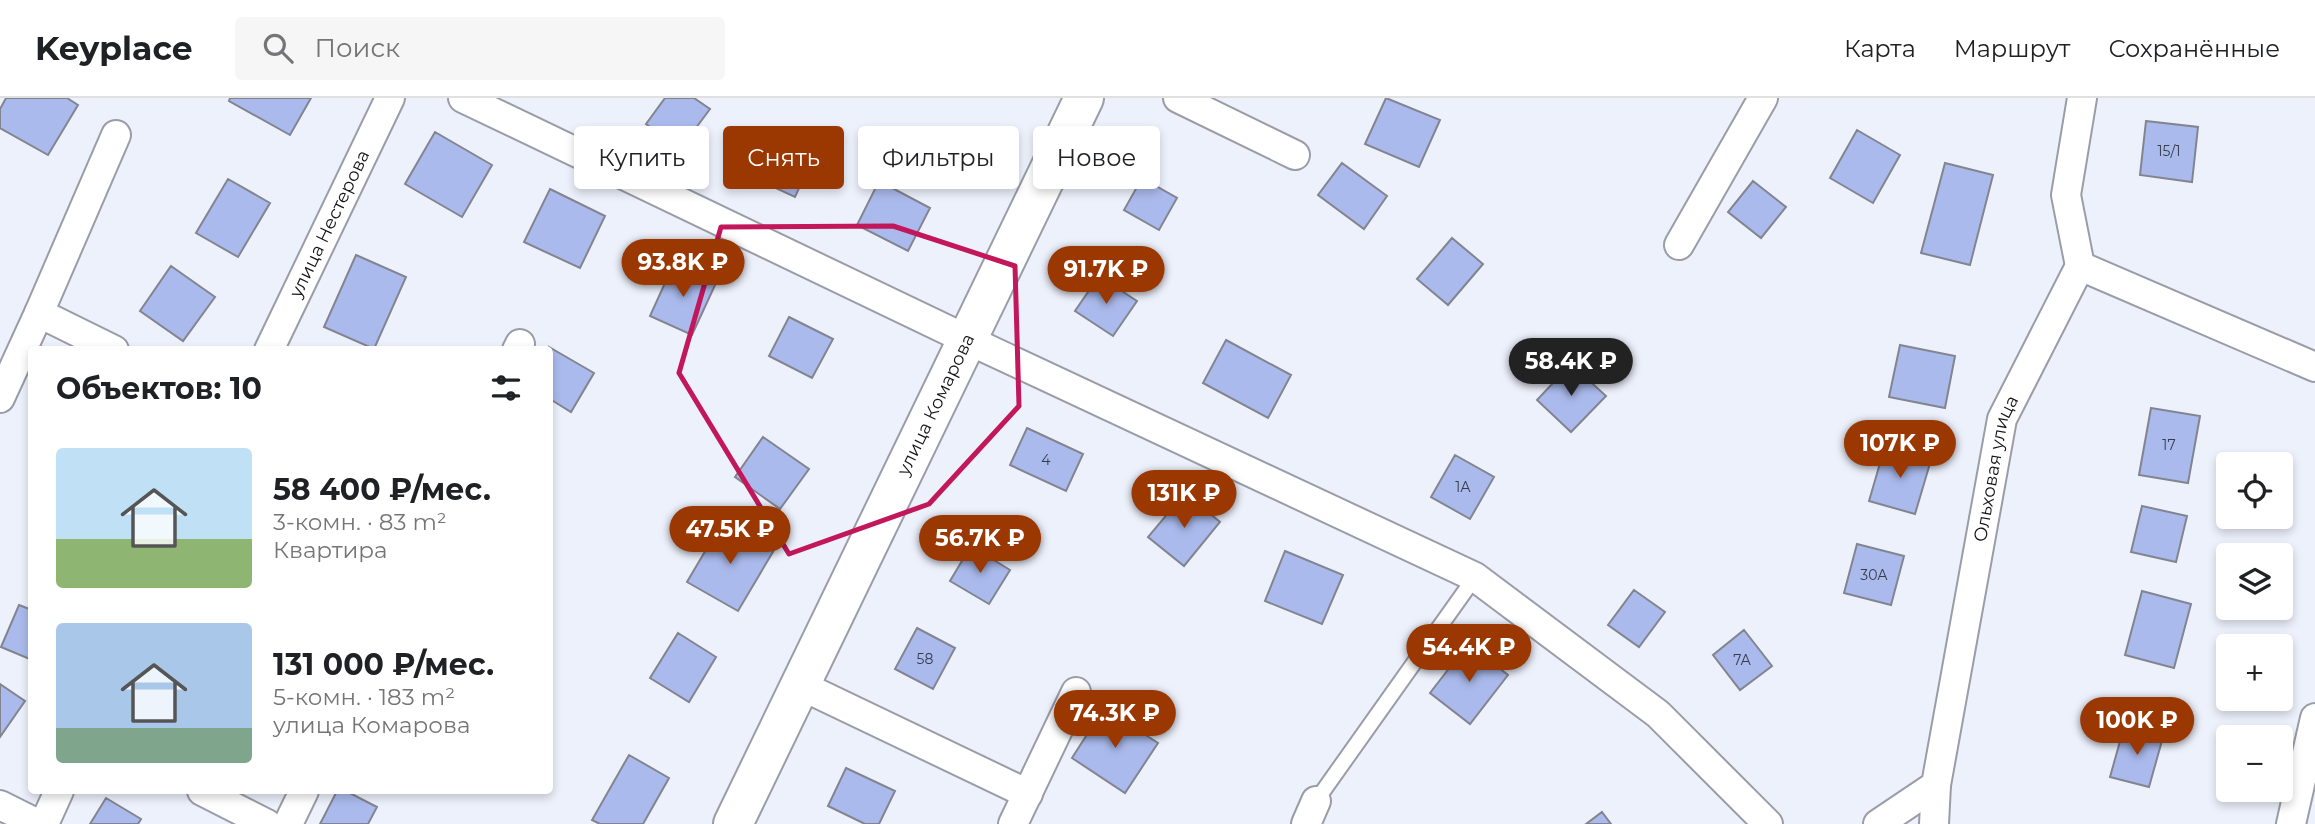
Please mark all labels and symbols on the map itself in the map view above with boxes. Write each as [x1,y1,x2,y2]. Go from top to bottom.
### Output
house number: 15/1 [2157,142,2181,160]
street label: улица Нестерова [284,146,374,302]
pin: 93.8K ₽ [618,240,748,299]
pin: 91.7K ₽ [1041,246,1171,306]
street label: улица Комарова [892,330,979,480]
pin: 58.4K ₽ [1506,338,1636,398]
street label: Ольховая улица [1969,392,2023,544]
pin: 107K ₽ [1843,420,1957,480]
house number: 17 [2162,436,2176,454]
house number: 4 [1041,451,1051,469]
pin: 131K ₽ [1127,470,1241,530]
house number: 1А [1455,478,1471,496]
pin: 47.5K ₽ [665,506,795,566]
pin: 56.7K ₽ [915,516,1045,575]
house number: 30А [1860,566,1888,584]
pin: 54.4K ₽ [1404,624,1534,684]
house number: 58 [917,650,933,668]
house number: 7А [1733,651,1751,669]
pin: 74.3K ₽ [1050,690,1180,750]
pin: 100K ₽ [2080,698,2194,757]

